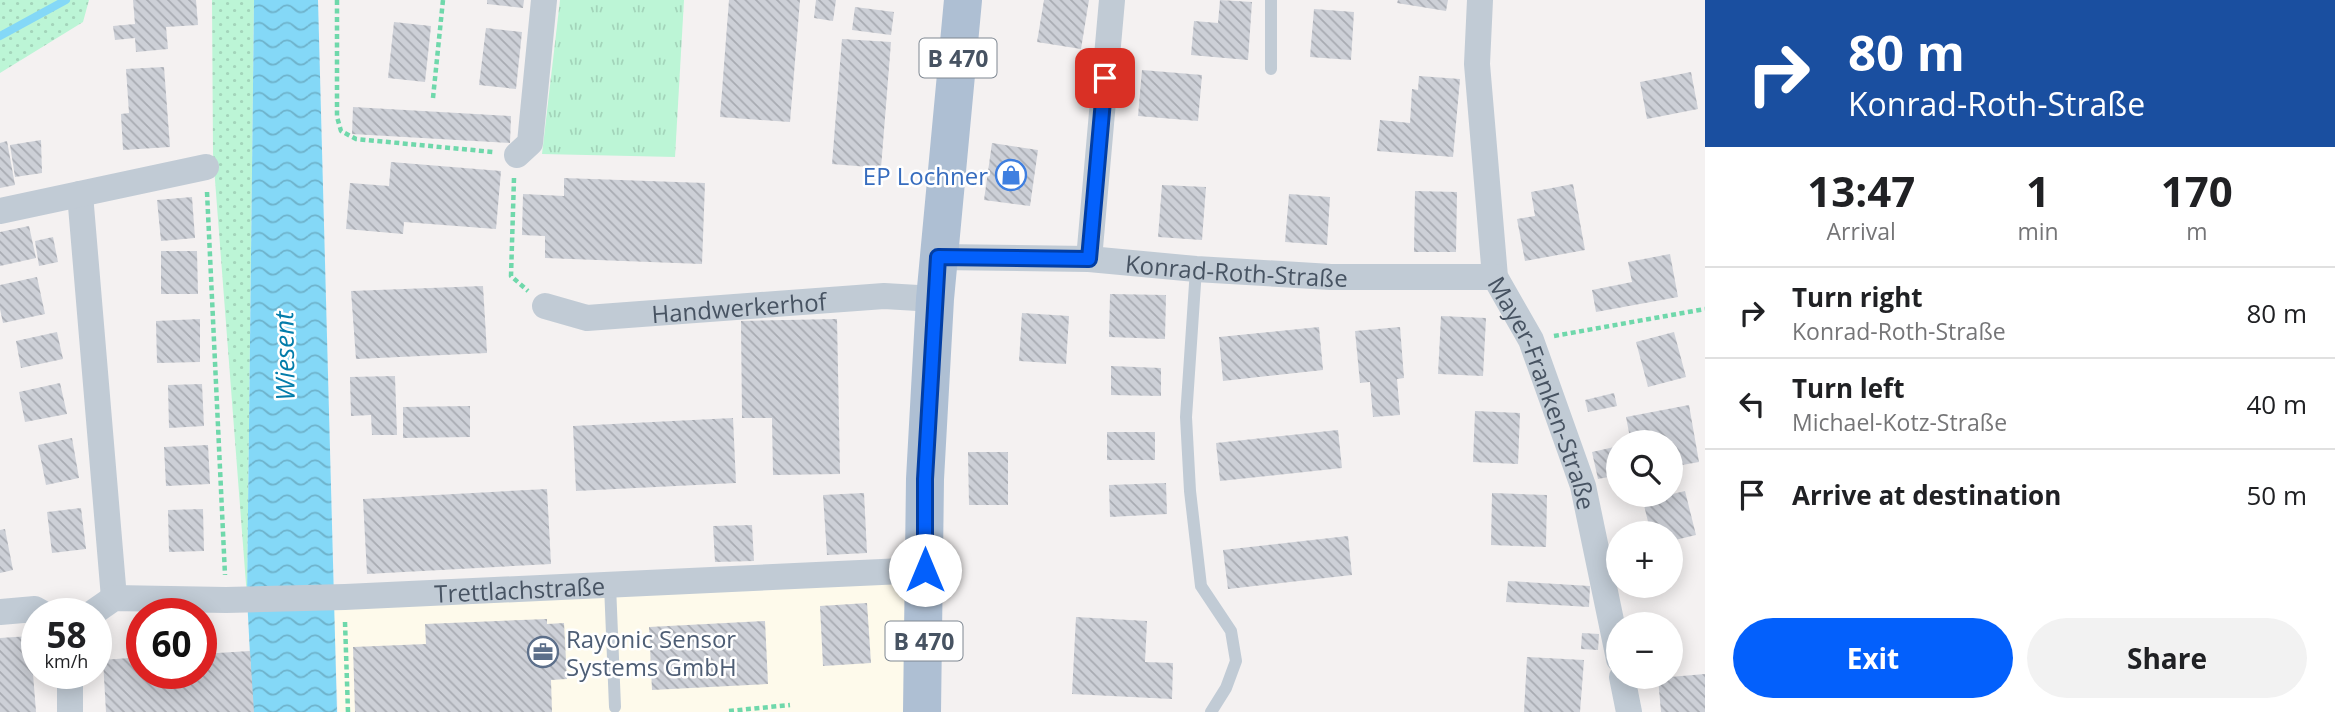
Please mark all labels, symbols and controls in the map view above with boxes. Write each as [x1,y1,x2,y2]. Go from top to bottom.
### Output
text: 80 m [1848,19,1965,85]
icon: right [1733,28,1824,119]
road number: B 470 [920,39,996,78]
pin [1075,48,1135,108]
icon: arrive [1086,59,1124,97]
text: Konrad-Roth-Straße [1848,82,2145,125]
shop icon: EP Lochner [994,158,1028,192]
place label: EP Lochner [863,159,988,192]
text: 13:47 [1807,162,1915,219]
text: 1 [2026,162,2050,219]
text: 170 [2161,162,2233,219]
text: Arrival [1827,215,1896,247]
text: min [2017,215,2059,247]
text: m [2186,215,2207,247]
street label: Konrad-Roth-Straße [1124,246,1348,294]
street label: Mayer-Franken-Straße [1481,270,1604,513]
text: Turn right [1792,279,1923,315]
street label: Handwerkerhof [650,284,830,330]
icon: right [1733,294,1771,332]
text: 80 m [2246,295,2307,331]
water label: Wiesent [265,310,303,401]
text: Konrad-Roth-Straße [1792,315,2006,347]
text: Turn left [1792,370,1904,406]
icon: left [1733,385,1771,423]
text: 40 m [2246,386,2307,422]
text: Michael-Kotz-Straße [1792,406,2007,438]
map controls [1606,430,1683,689]
button: search [1606,430,1683,507]
icon: arrive [1733,476,1771,514]
text: Arrive at destination [1792,477,2061,513]
text: 50 m [2246,477,2307,513]
button: + [1606,521,1683,598]
position arrow [888,533,962,607]
street label: Trettlachstraße [434,568,606,609]
speed limit sign: 60 [126,598,217,689]
text: 58 [46,611,87,658]
button: − [1606,612,1683,689]
button: Exit [1733,618,2013,698]
button: Share [2027,618,2307,698]
place label: Rayonic Sensor Systems GmbH [566,622,737,683]
road number: B 470 [886,622,962,660]
office icon: Rayonic Sensor Systems GmbH [526,635,560,669]
text: km/h [45,649,88,673]

